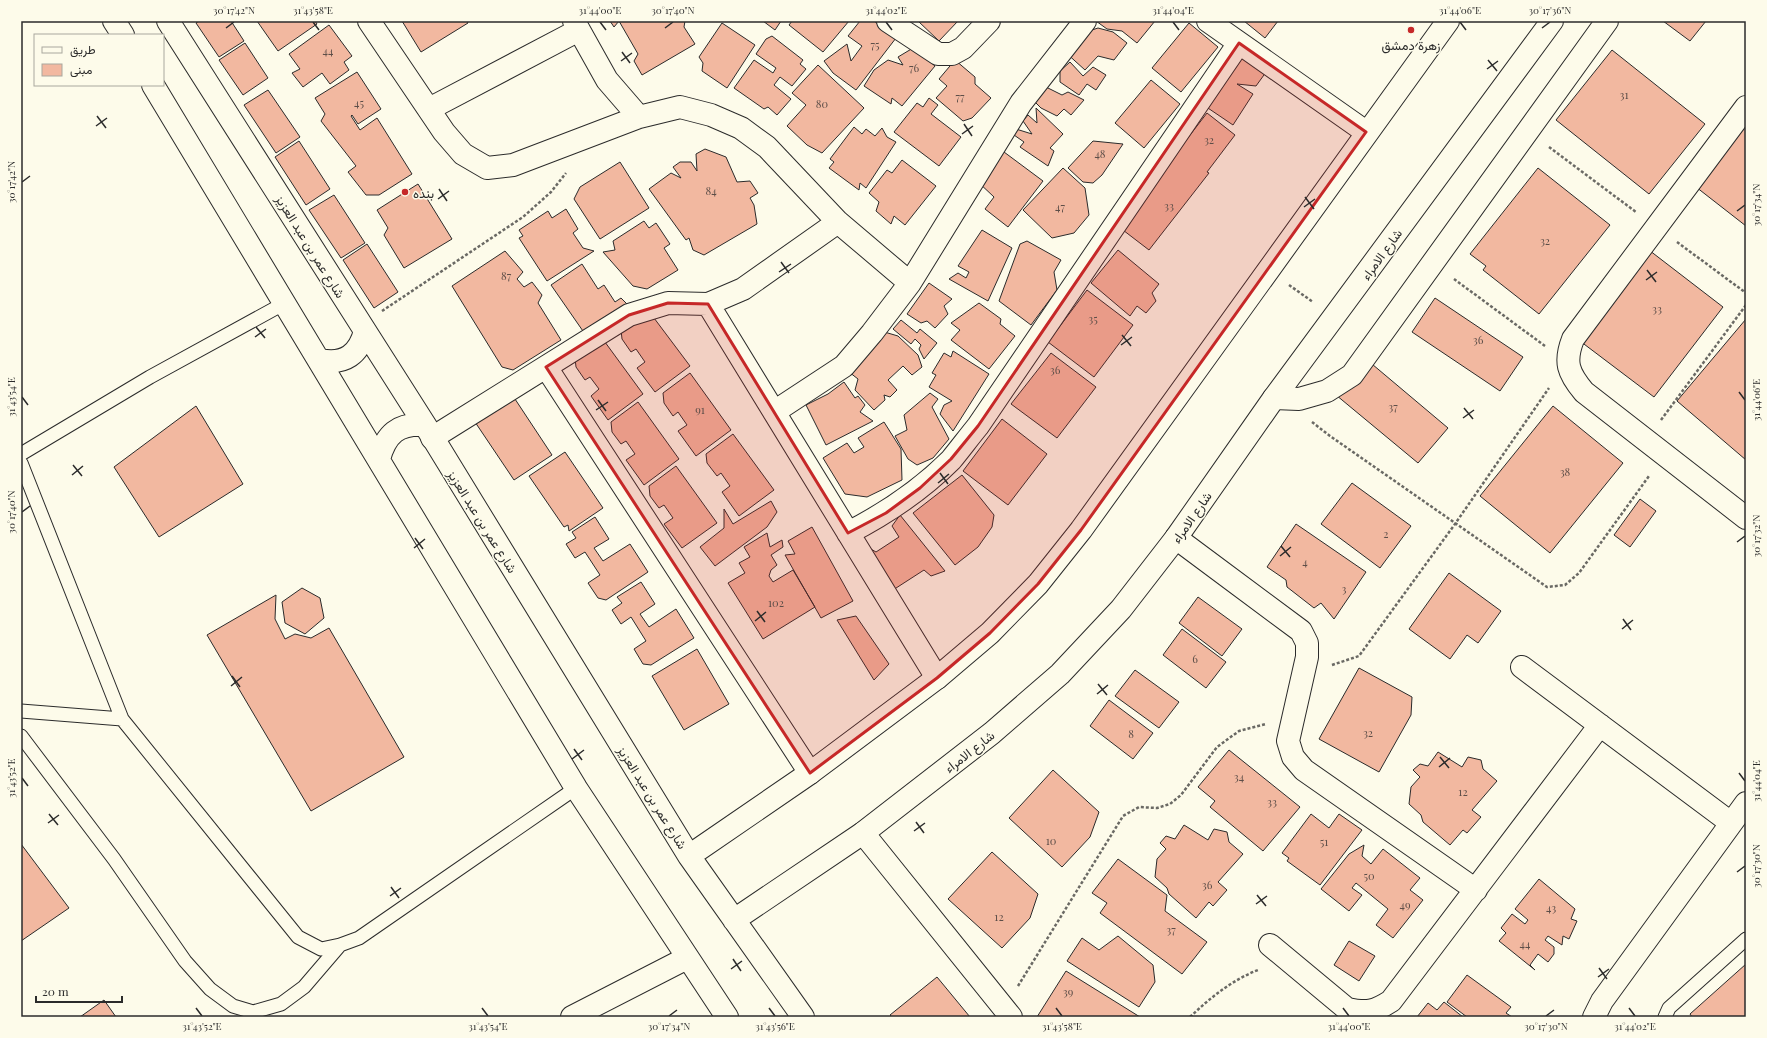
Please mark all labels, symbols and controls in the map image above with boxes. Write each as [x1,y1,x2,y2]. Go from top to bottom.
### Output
text: 30°17'42"N [213,3,255,17]
text: 31°43'58"E [293,3,333,17]
text: 31°44'00"E [579,3,621,17]
text: 30°17'40"N [651,3,695,17]
text: 31°44'02"E [865,3,907,17]
text: 31°44'04"E [1152,3,1194,17]
text: 31°44'06"E [1439,3,1481,17]
text: 30°17'36"N [1529,3,1571,17]
marker: زهرة دمشق [1406,25,1416,35]
legend [34,34,164,86]
place label: زهرة دمشق [1382,36,1440,54]
house number: 75 [870,37,880,52]
text: طريق [70,41,96,58]
house number: 44 [323,43,334,58]
house number: 76 [909,60,919,75]
text: مبنى [70,61,92,78]
house number: 31 [1619,87,1629,102]
house number: 77 [956,89,965,104]
house number: 45 [354,95,364,110]
house number: 80 [816,96,829,111]
house number: 32 [1204,132,1214,147]
house number: 48 [1094,146,1106,161]
text: 30°17'42"N [4,161,18,203]
house number: 84 [705,183,717,198]
place label: بنده [413,184,434,201]
text: 30°17'34"N [1749,184,1763,226]
marker: بنده [400,187,410,197]
street label: شارع عمر بن عبد العزيز [270,190,350,302]
house number: 33 [1164,198,1174,213]
house number: 47 [1055,199,1065,214]
street label: شارع الامراء [1357,225,1407,284]
house number: 32 [1540,233,1550,248]
house number: 87 [501,268,512,283]
house number: 33 [1652,301,1662,316]
house number: 35 [1088,311,1098,326]
house number: 36 [1473,332,1484,347]
house number: 36 [1050,362,1061,377]
text: 31°43'54"E [4,377,18,417]
text: 31°44'06"E [1749,379,1763,421]
house number: 37 [1388,399,1398,414]
house number: 91 [695,402,705,417]
house number: 38 [1560,464,1571,479]
street label: شارع عمر بن عبد العزيز [442,465,522,577]
street label: شارع الامراء [1167,488,1217,547]
text: 30°17'40"N [4,490,18,534]
text: 30°17'32"N [1749,515,1763,557]
house number: 2 [1383,526,1389,541]
house number: 4 [1302,554,1308,569]
house number: 3 [1342,581,1347,596]
house number: 102 [768,595,784,610]
house number: 6 [1192,651,1198,666]
house number: 32 [1363,725,1373,740]
street label: شارع الامراء [940,726,999,777]
house number: 8 [1128,726,1134,741]
street label: شارع عمر بن عبد العزيز [612,741,692,853]
text: 31°43'52"E [4,758,18,798]
text: 31°44'04"E [1749,760,1763,802]
house number: 34 [1234,769,1245,784]
house number: 12 [1458,784,1468,799]
house number: 33 [1267,794,1277,809]
house number: 10 [1046,833,1057,848]
house number: 51 [1320,834,1328,849]
text: 30°17'30"N [1749,844,1763,888]
house number: 50 [1363,868,1375,883]
house number: 36 [1202,877,1213,892]
house number: 49 [1399,897,1411,912]
house number: 43 [1546,900,1556,915]
house number: 12 [994,909,1004,924]
house number: 37 [1166,922,1176,937]
house number: 44 [1520,936,1531,951]
scale bar [36,978,122,1004]
text: 20 m [42,983,69,999]
house number: 39 [1063,984,1074,999]
text: 31°43'52"E [182,1019,222,1033]
text: 31°43'54"E [468,1019,508,1033]
text: 30°17'34"N [648,1019,690,1033]
text: 31°43'56"E [755,1019,795,1033]
text: 31°43'58"E [1042,1019,1082,1033]
text: 31°44'00"E [1328,1019,1370,1033]
text: 30°17'30"N [1524,1019,1568,1033]
text: 31°44'02"E [1614,1019,1656,1033]

